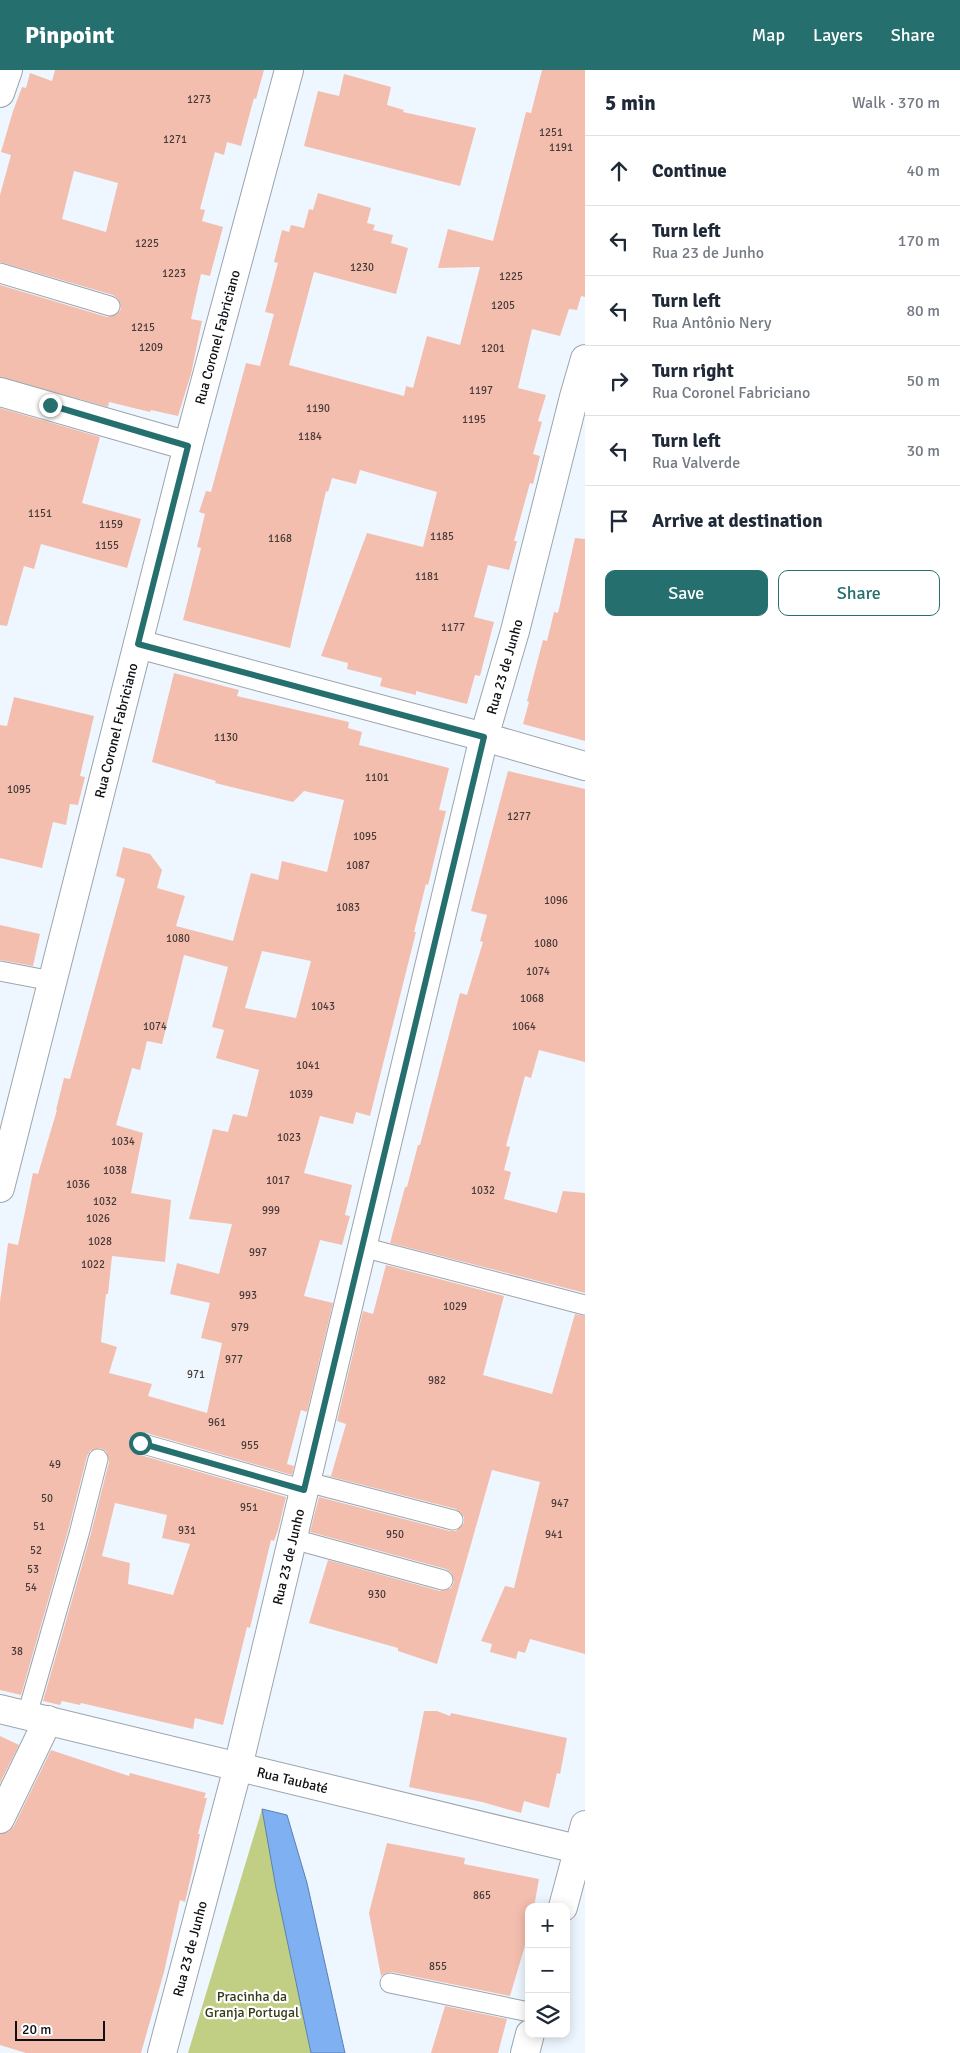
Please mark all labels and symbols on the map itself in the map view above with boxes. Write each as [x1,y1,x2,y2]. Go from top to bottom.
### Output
house number: 1273 [187,93,211,106]
house number: 1251 [539,126,563,139]
house number: 1271 [163,133,187,146]
house number: 1191 [549,141,573,154]
house number: 1225 [135,237,159,250]
house number: 1230 [350,261,374,274]
house number: 1223 [162,267,186,280]
street label: Rua Coronel Fabriciano [191,268,244,407]
house number: 1225 [499,270,523,283]
house number: 1205 [491,299,515,312]
house number: 1215 [131,321,155,334]
house number: 1209 [139,341,163,354]
house number: 1201 [481,342,505,355]
house number: 1197 [469,384,493,397]
route end [39,394,62,417]
house number: 1190 [306,402,330,415]
house number: 1195 [462,413,486,426]
house number: 1184 [298,430,322,443]
house number: 1151 [28,507,52,520]
house number: 1159 [99,518,123,531]
house number: 1185 [430,530,454,543]
house number: 1168 [268,532,292,545]
house number: 1155 [95,539,119,552]
house number: 1181 [415,570,439,583]
street label: Rua 23 de Junho [483,618,527,717]
house number: 1177 [441,621,465,634]
street label: Rua Coronel Fabriciano [91,661,142,800]
house number: 1130 [214,731,238,744]
house number: 1101 [365,771,389,784]
house number: 1095 [7,783,31,796]
house number: 1277 [507,810,531,823]
house number: 1095 [353,830,377,843]
house number: 1087 [346,859,370,872]
house number: 1096 [544,894,568,907]
house number: 1083 [336,901,360,914]
house number: 1080 [166,932,190,945]
house number: 1080 [534,937,558,950]
house number: 1074 [526,965,550,978]
house number: 1068 [520,992,544,1005]
house number: 1043 [311,1000,335,1013]
house number: 1074 [143,1020,167,1033]
house number: 1064 [512,1020,536,1033]
house number: 1041 [296,1059,320,1072]
house number: 1039 [289,1088,313,1101]
house number: 1023 [277,1131,301,1144]
house number: 1034 [111,1135,135,1148]
house number: 1038 [103,1164,127,1177]
house number: 1017 [266,1174,290,1187]
house number: 1036 [66,1178,90,1191]
house number: 1032 [471,1184,495,1197]
house number: 1032 [93,1195,117,1208]
house number: 999 [262,1204,280,1217]
house number: 1026 [86,1212,110,1225]
house number: 1028 [88,1235,112,1248]
house number: 997 [249,1246,267,1259]
house number: 1022 [81,1258,105,1271]
house number: 993 [239,1289,257,1302]
house number: 1029 [443,1300,467,1313]
house number: 979 [231,1321,249,1334]
house number: 977 [225,1353,243,1366]
house number: 971 [187,1368,205,1381]
house number: 982 [428,1374,446,1387]
house number: 961 [208,1416,226,1429]
route start [129,1432,152,1455]
house number: 955 [241,1439,259,1452]
house number: 49 [49,1458,61,1471]
house number: 50 [41,1492,53,1505]
house number: 947 [551,1497,569,1510]
house number: 951 [240,1501,258,1514]
street label: Rua 23 de Junho [269,1507,308,1607]
house number: 51 [33,1520,45,1533]
house number: 931 [178,1524,196,1537]
house number: 950 [386,1528,404,1541]
house number: 941 [545,1528,563,1541]
house number: 52 [30,1544,42,1557]
house number: 53 [27,1563,39,1576]
house number: 54 [25,1581,37,1594]
house number: 930 [368,1588,386,1601]
house number: 38 [11,1645,23,1658]
street label: Rua Taubaté [255,1764,330,1797]
house number: 865 [473,1889,491,1902]
street label: Rua 23 de Junho [169,1899,211,1998]
house number: 855 [429,1960,447,1973]
park label: Pracinha da Granja Portugal [205,1988,299,2021]
scale bar [15,2018,105,2041]

